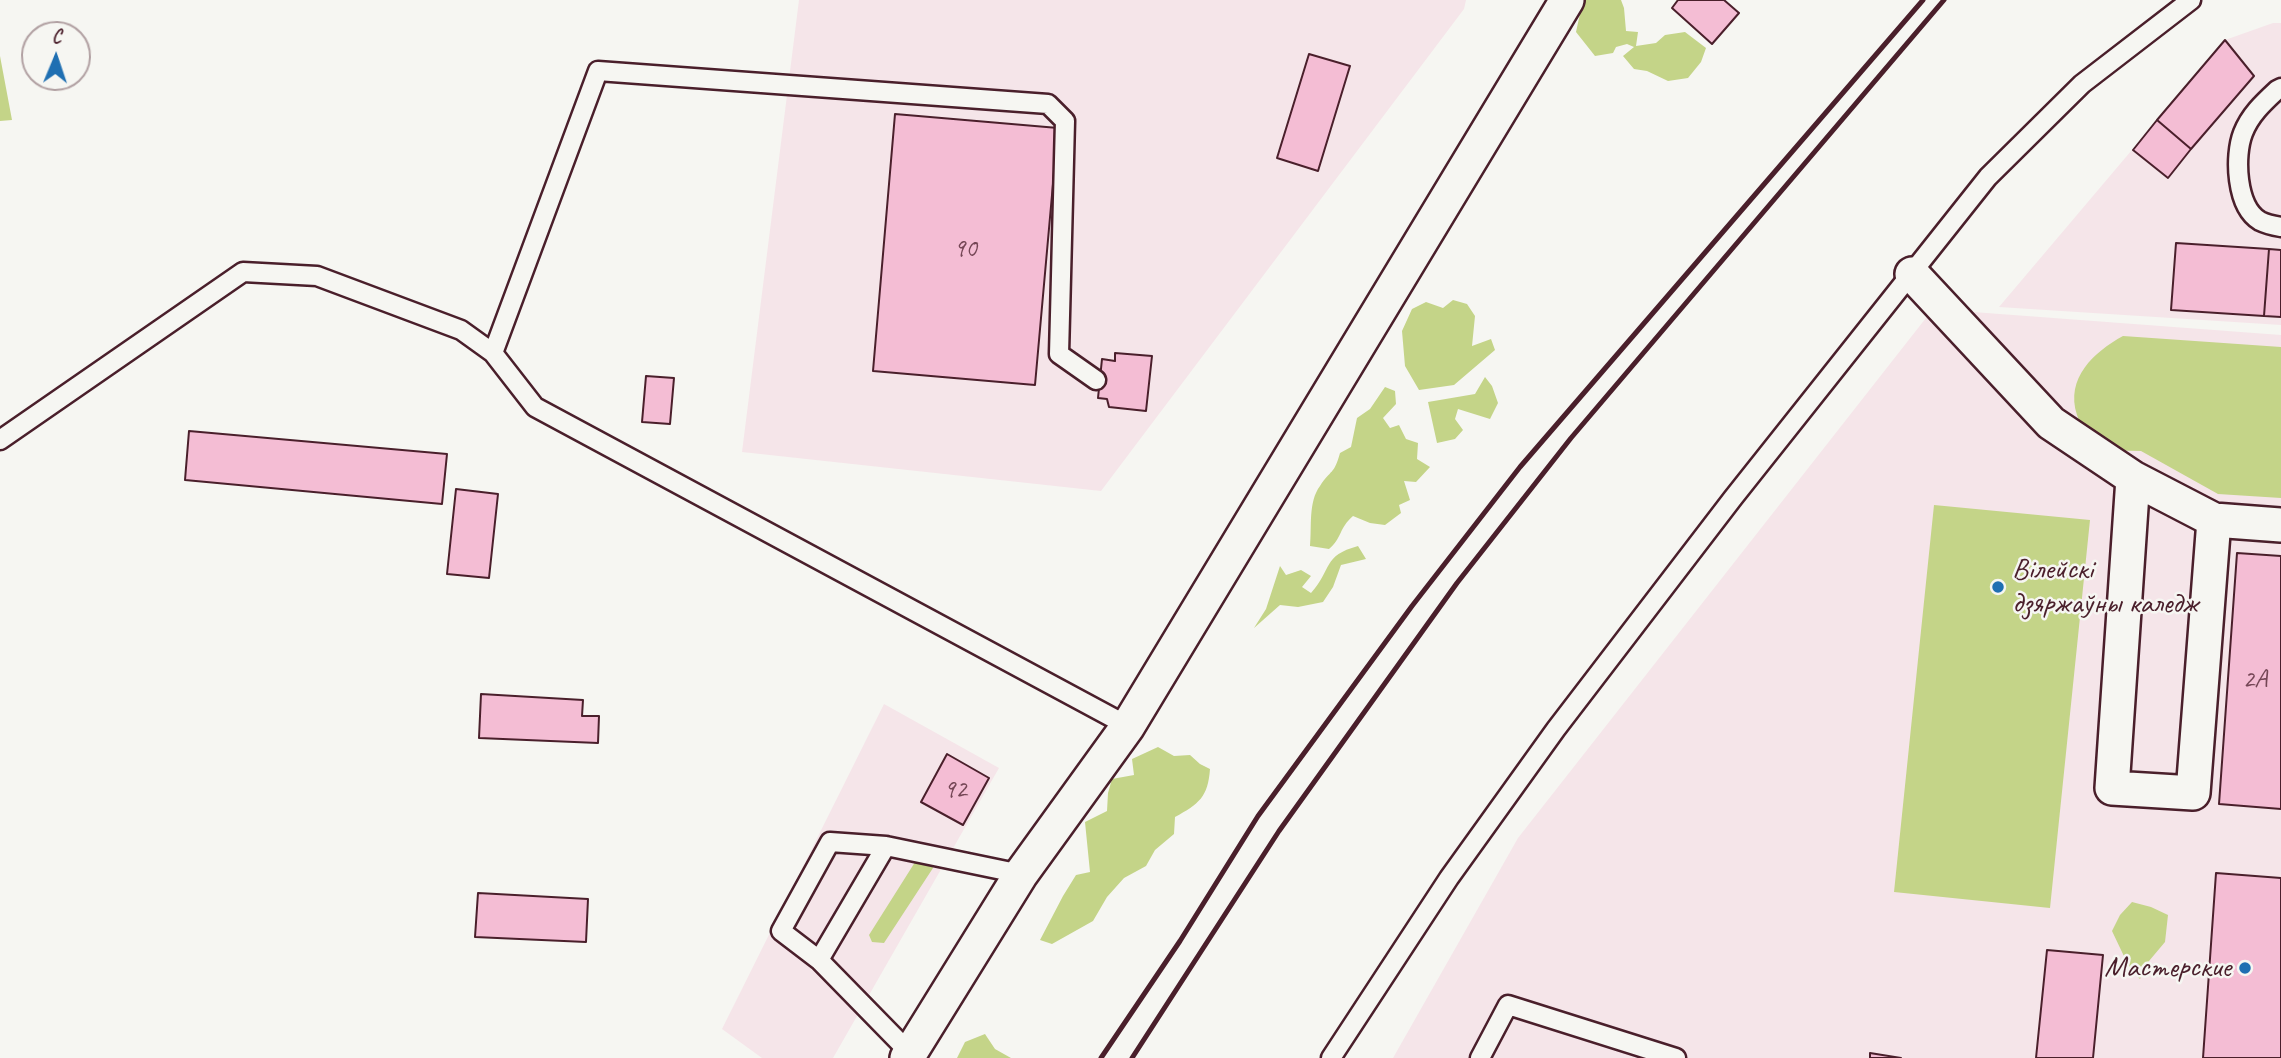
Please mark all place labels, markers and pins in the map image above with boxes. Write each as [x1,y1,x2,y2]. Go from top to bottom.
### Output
place label: Вілейскі дзяржаўны каледж [2012,552,2198,622]
marker: Вілейскі дзяржаўны каледж [1990,579,2006,595]
place label: Мастерские [2104,950,2231,986]
marker: Мастерские [2237,960,2253,976]

